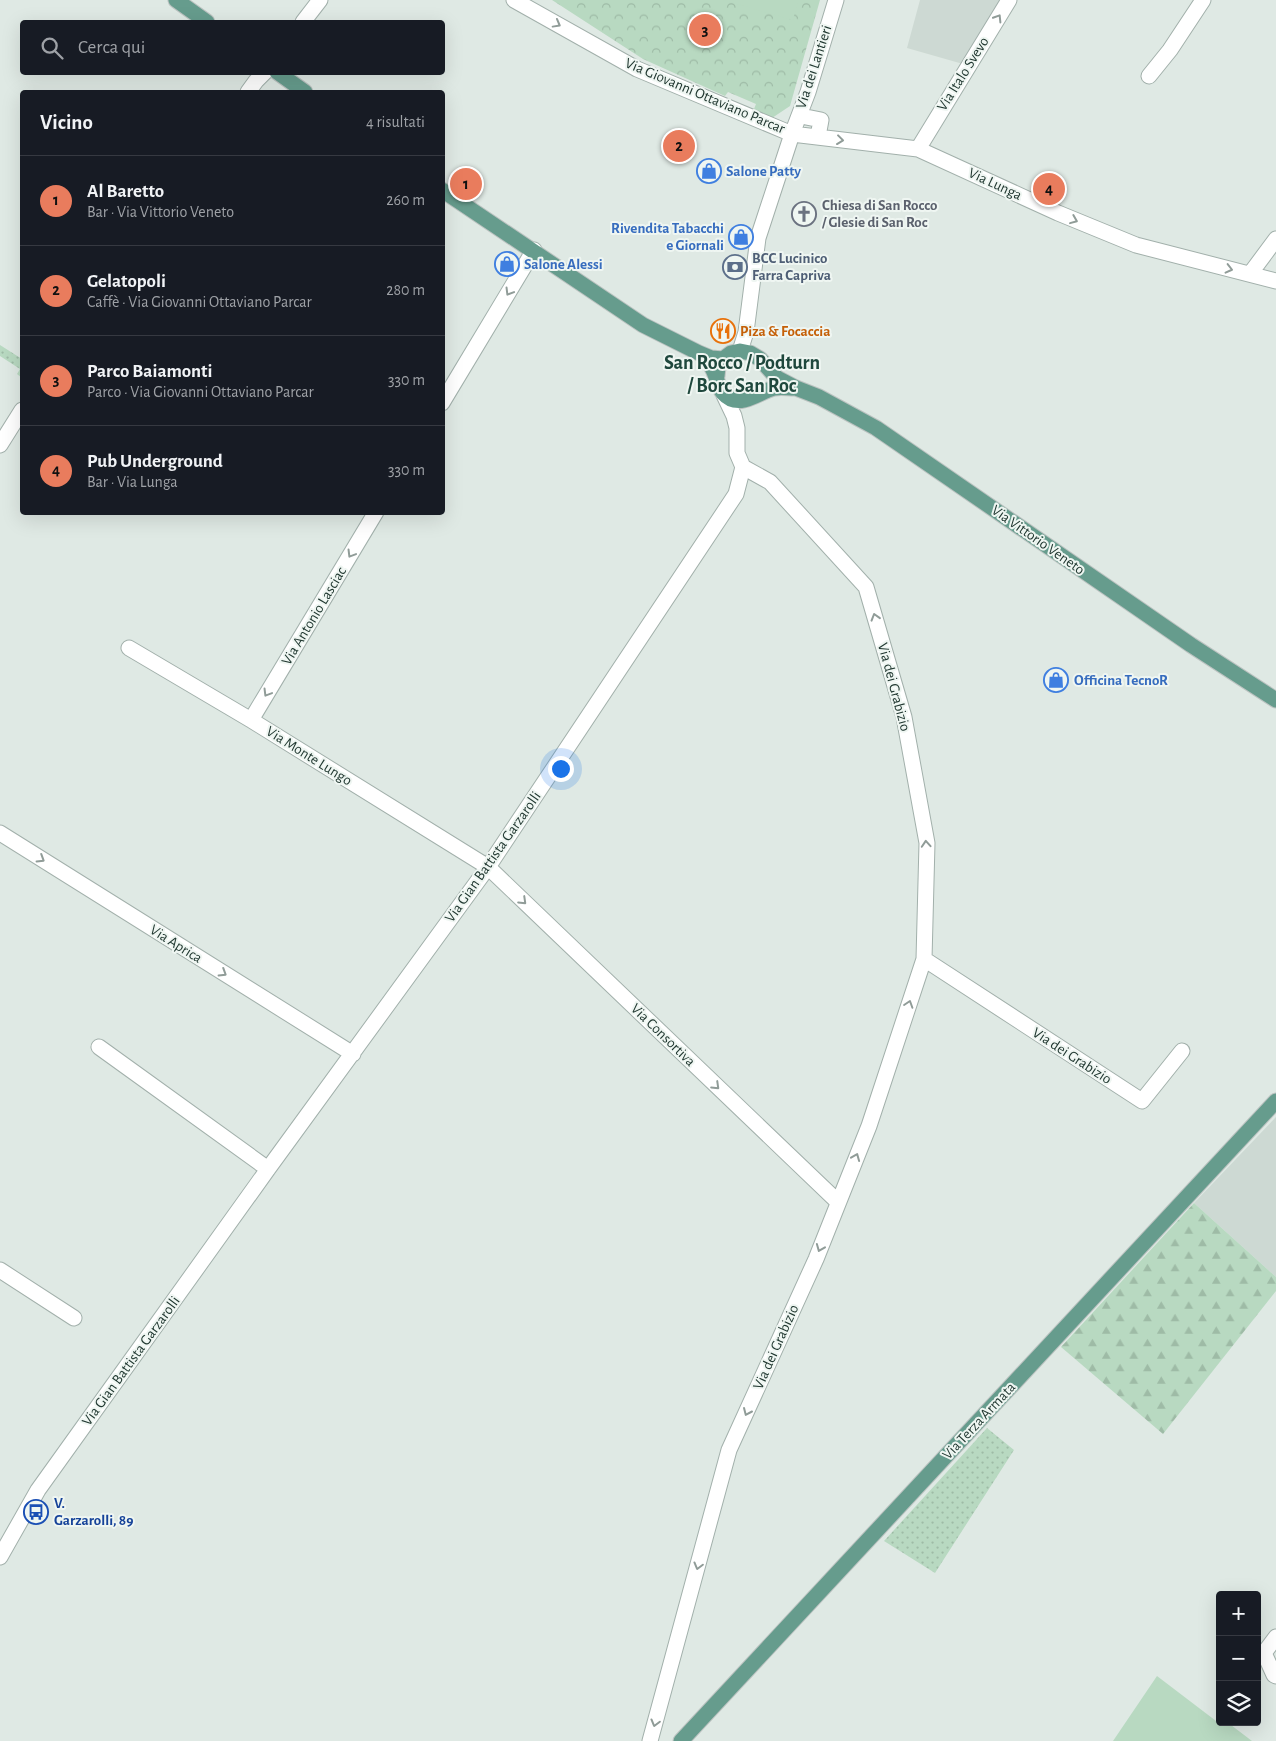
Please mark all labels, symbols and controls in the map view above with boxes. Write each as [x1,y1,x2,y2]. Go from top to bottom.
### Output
pin: 3 [689,11,721,49]
one-way arrow [992,14,1002,23]
one-way arrow [552,18,561,28]
search box [20,20,445,75]
street label: Via dei Lantieri [793,23,835,111]
icon: search [38,34,66,62]
street label: Via Italo Svevo [934,34,992,114]
text: Cerca qui [78,38,145,57]
street label: Via Giovanni Ottaviano Parcar [623,55,787,137]
text: Vicino [40,112,93,133]
text: 4 risultati [366,114,425,130]
pin: 2 [663,127,695,165]
one-way arrow [836,134,844,144]
shop icon: Salone Patty [696,158,722,184]
place label: Salone Patty [726,164,801,179]
pin: 1 [450,165,482,203]
street label: Via Lunga [966,165,1024,203]
pin: 4 [1033,170,1065,208]
text: Al Baretto [87,182,164,201]
text: 1 [53,192,59,208]
text: 260 m [386,192,425,208]
place label: Chiesa di San Rocco / Glesie di San Roc [821,198,937,230]
church icon: Chiesa di San Rocco / Glesie di San Roc [791,201,817,227]
text: Bar · Via Vittorio Veneto [87,204,234,220]
one-way arrow [1069,214,1078,224]
place label: Rivendita Tabacchi e Giornali [611,221,724,253]
shop icon: Rivendita Tabacchi e Giornali [728,224,754,250]
shop icon: Salone Alessi [494,251,520,277]
place label: BCC Lucinico Farra Capriva [752,251,831,283]
bank icon: BCC Lucinico Farra Capriva [722,254,748,280]
place label: Salone Alessi [524,257,603,272]
one-way arrow [1224,263,1233,274]
text: Gelatopoli [87,272,166,291]
text: 2 [52,282,60,298]
text: 280 m [386,282,425,298]
one-way arrow [505,287,515,296]
text: Caffè · Via Giovanni Ottaviano Parcar [87,294,312,310]
restaurant icon: Piza & Focaccia [710,318,736,344]
place label: Piza & Focaccia [740,324,830,339]
district label: San Rocco / Podturn / Borc San Roc [664,353,820,396]
text: Parco Baiamonti [87,362,212,381]
text: 3 [53,372,59,388]
text: 330 m [388,372,425,388]
text: Parco · Via Giovanni Ottaviano Parcar [87,384,314,400]
text: Pub Underground [87,452,223,471]
text: 4 [52,462,60,478]
text: 330 m [388,462,425,478]
text: Bar · Via Lunga [87,474,178,490]
street label: Via Vittorio Veneto [989,502,1087,578]
one-way arrow [348,549,358,558]
street label: Via Antonio Lasciac [279,564,349,668]
one-way arrow [870,614,880,622]
street label: Via dei Grabizio [875,641,913,733]
shop icon: Officina TecnoR [1043,667,1069,693]
place label: Officina TecnoR [1074,673,1168,688]
one-way arrow [264,688,273,697]
street label: Via Monte Lungo [263,724,355,788]
your location [548,756,574,782]
street label: Via Gian Battista Garzarolli [442,789,544,925]
one-way arrow [921,839,932,847]
one-way arrow [36,853,45,862]
one-way arrow [517,895,526,904]
street label: Via Aprica [147,922,205,966]
one-way arrow [218,967,227,977]
one-way arrow [904,1000,914,1008]
street label: Via Consortiva [628,1001,698,1069]
street label: Via dei Grabizio [1030,1025,1114,1087]
one-way arrow [711,1080,720,1089]
one-way arrow [850,1153,861,1162]
one-way arrow [816,1243,827,1252]
street label: Via Gian Battista Garzarolli [79,1294,183,1428]
street label: Via dei Grabizio [751,1302,801,1392]
street label: Via Terza Armata [940,1380,1018,1462]
one-way arrow [742,1407,753,1416]
place label: V. Garzarolli, 89 [54,1496,133,1528]
bus stop icon: V. Garzarolli, 89 [23,1499,49,1525]
one-way arrow [693,1562,703,1570]
map controls [1216,1591,1261,1726]
button: + [1216,1591,1261,1636]
button: − [1216,1636,1261,1681]
button: layers [1216,1681,1261,1726]
one-way arrow [650,1719,661,1728]

